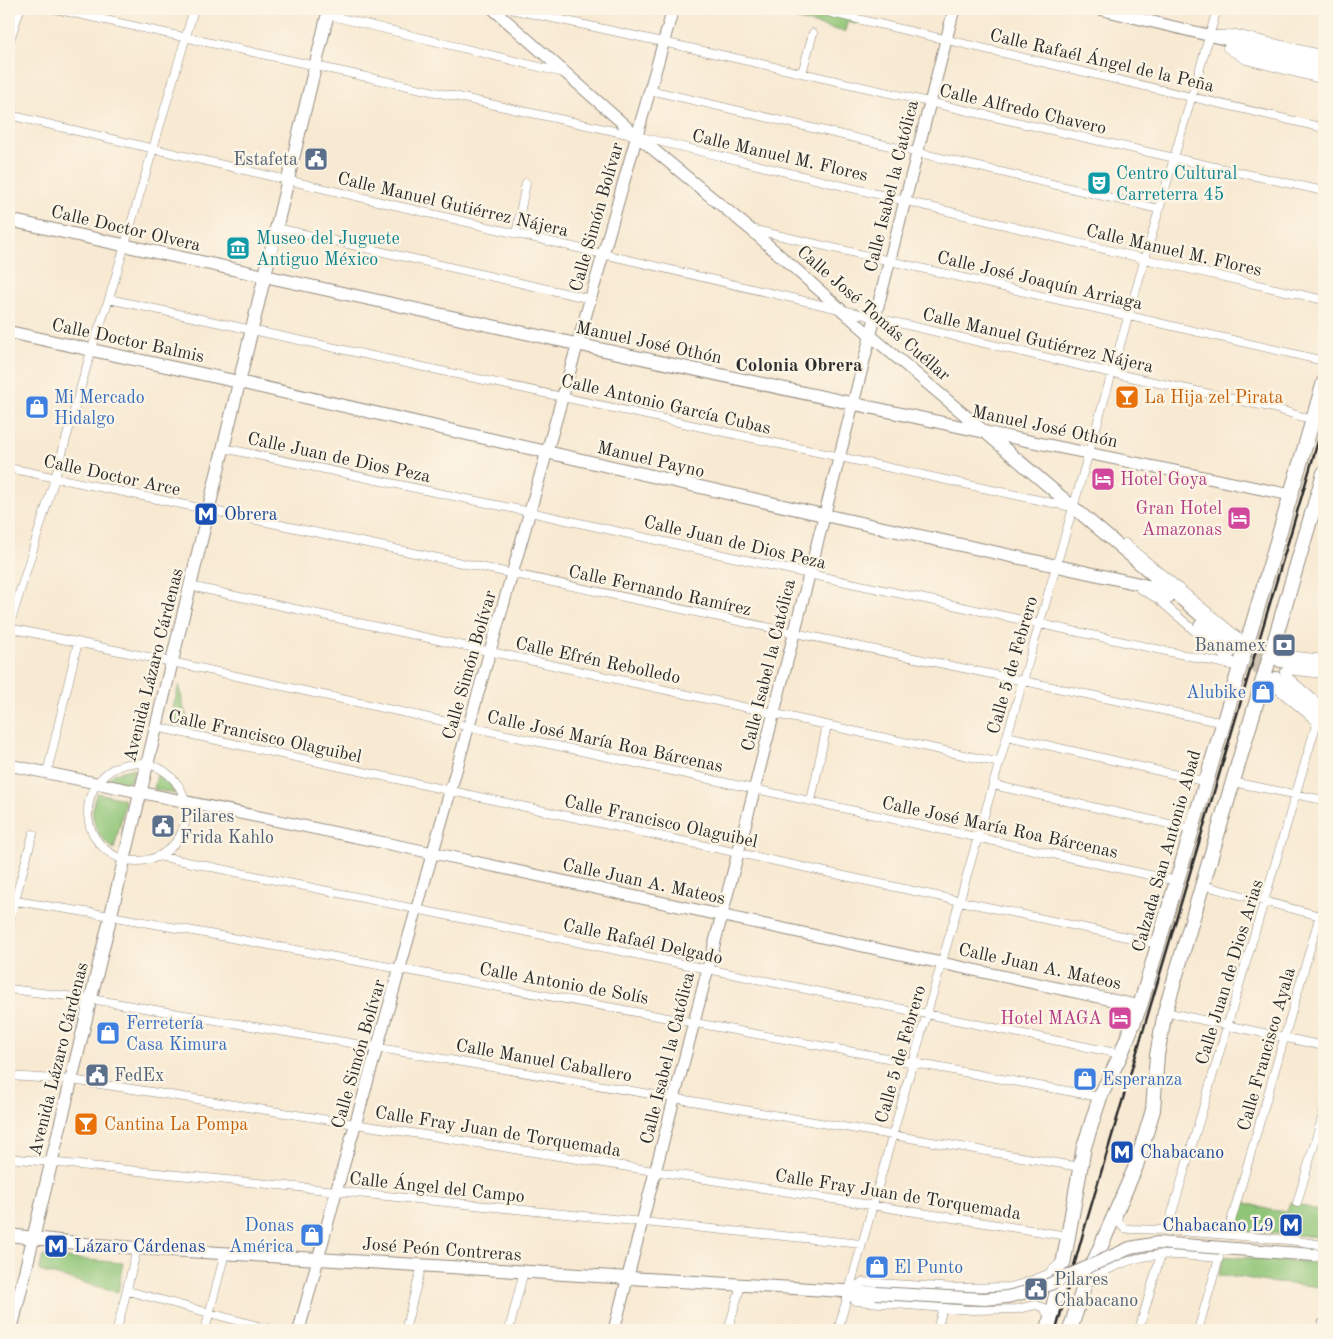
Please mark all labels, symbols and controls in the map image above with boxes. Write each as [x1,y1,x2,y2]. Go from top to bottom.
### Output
street label: Calle Rafaél Ángel de la Peña [988,22,1217,96]
street label: Calle Alfredo Chavero [937,82,1108,138]
street label: Calle Isabel la Católica [862,98,922,274]
street label: Calle Manuel M. Flores [690,127,870,185]
street label: Calle Simón Bolívar [567,140,627,294]
public building icon: Estafeta [303,146,329,172]
place label: Estafeta [233,151,298,169]
place label: Centro Cultural Carreterra 45 [1116,165,1237,204]
street label: Calle Manuel Gutiérrez Nájera [336,170,570,240]
theatre icon: Centro Cultural Carreterra 45 [1086,170,1112,196]
street label: Calle Doctor Olvera [49,203,203,255]
street label: Calle Manuel M. Flores [1084,222,1264,280]
place label: Museo del Juguete Antiguo México [256,230,400,269]
museum icon: Museo del Juguete Antiguo México [225,235,251,261]
street label: Calle José Tomás Cuéllar [793,243,954,385]
street label: Calle José Joaquín Arriaga [935,249,1144,313]
street label: Calle Manuel Gutiérrez Nájera [921,306,1155,376]
street label: Calle Doctor Balmis [50,316,206,366]
street label: Manuel José Othón [574,319,724,367]
district label: Colonia Obrera [735,357,863,376]
street label: Calle Antonio García Cubas [559,372,773,438]
bar icon: La Hija zel Pirata [1114,384,1140,410]
place label: Mi Mercado Hidalgo [54,389,145,428]
place label: La Hija zel Pirata [1144,389,1283,407]
shop icon: Mi Mercado Hidalgo [24,394,50,420]
street label: Manuel José Othón [970,403,1120,451]
street label: Calle Juan de Dios Peza [246,430,432,486]
street label: Manuel Payno [595,439,706,481]
street label: Calle Doctor Arce [42,453,182,499]
hotel icon: Hotel Goya [1090,466,1116,492]
place label: Hotel Goya [1120,471,1207,489]
place label: Gran Hotel Amazonas [1135,500,1222,539]
metro station icon: Obrera [193,501,219,527]
hotel icon: Gran Hotel Amazonas [1226,505,1252,531]
place label: Obrera [224,506,278,524]
street label: Calle Juan de Dios Peza [642,513,828,573]
street label: Calle Fernando Ramírez [567,563,753,619]
street label: Avenida Lázaro Cárdenas [121,566,187,764]
street label: Calle Isabel la Católica [739,577,799,753]
street label: Calle Simón Bolívar [440,588,500,742]
street label: Calle 5 de Febrero [985,594,1041,736]
bank icon: Banamex [1271,632,1297,658]
street label: Calle Efrén Rebolledo [514,635,682,687]
place label: Banamex [1194,637,1266,655]
shop icon: Alubike [1250,679,1276,705]
place label: Alubike [1186,684,1246,702]
street label: Calle Francisco Olaguibel [166,708,363,766]
street label: Calle José María Roa Bárcenas [485,708,725,776]
street label: Calzada San Antonio Abad [1129,748,1204,954]
street label: Calle Francisco Olaguibel [562,793,759,851]
street label: Calle José María Roa Bárcenas [880,794,1120,862]
place label: Pilares Frida Kahlo [180,808,274,847]
public building icon: Pilares Frida Kahlo [150,813,176,839]
street label: Calle Juan A. Mateos [561,856,727,908]
street label: Calle Juan de Dios Arias [1193,877,1267,1067]
street label: Calle Rafaél Delgado [561,916,724,968]
street label: Calle Juan A. Mateos [957,941,1123,993]
street label: Avenida Lázaro Cárdenas [26,960,92,1158]
street label: Calle Antonio de Solís [478,960,650,1008]
street label: Calle Francisco Ayala [1235,965,1299,1133]
street label: Calle Isabel la Católica [638,970,698,1146]
street label: Calle Simón Bolívar [329,977,389,1131]
street label: Calle 5 de Febrero [873,983,929,1125]
hotel icon: Hotel MAGA [1107,1005,1133,1031]
place label: Hotel MAGA [1000,1010,1102,1028]
place label: Ferretería Casa Kimura [126,1015,227,1054]
shop icon: Ferretería Casa Kimura [95,1020,121,1046]
street label: Calle Manuel Caballero [454,1037,634,1085]
public building icon: FedEx [84,1062,110,1088]
shop icon: Esperanza [1072,1066,1098,1092]
place label: FedEx [114,1067,164,1085]
place label: Esperanza [1102,1071,1183,1089]
street label: Calle Fray Juan de Torquemada [374,1104,622,1160]
bar icon: Cantina La Pompa [73,1111,99,1137]
place label: Cantina La Pompa [104,1116,248,1134]
metro station icon: Chabacano [1109,1139,1135,1165]
place label: Chabacano [1140,1144,1224,1162]
street label: Calle Ángel del Campo [348,1166,526,1206]
street label: Calle Fray Juan de Torquemada [774,1167,1022,1223]
metro station icon: Chabacano L9 [1278,1212,1304,1238]
place label: Donas América [229,1217,294,1256]
place label: Chabacano L9 [1162,1217,1274,1235]
shop icon: Donas América [299,1222,325,1248]
metro station icon: Lázaro Cárdenas [43,1233,69,1259]
street label: José Peón Contreras [362,1235,522,1265]
place label: Lázaro Cárdenas [74,1238,206,1256]
shop icon: El Punto [864,1254,890,1280]
place label: El Punto [894,1259,963,1277]
place label: Pilares Chabacano [1054,1271,1138,1310]
public building icon: Pilares Chabacano [1023,1276,1049,1302]

